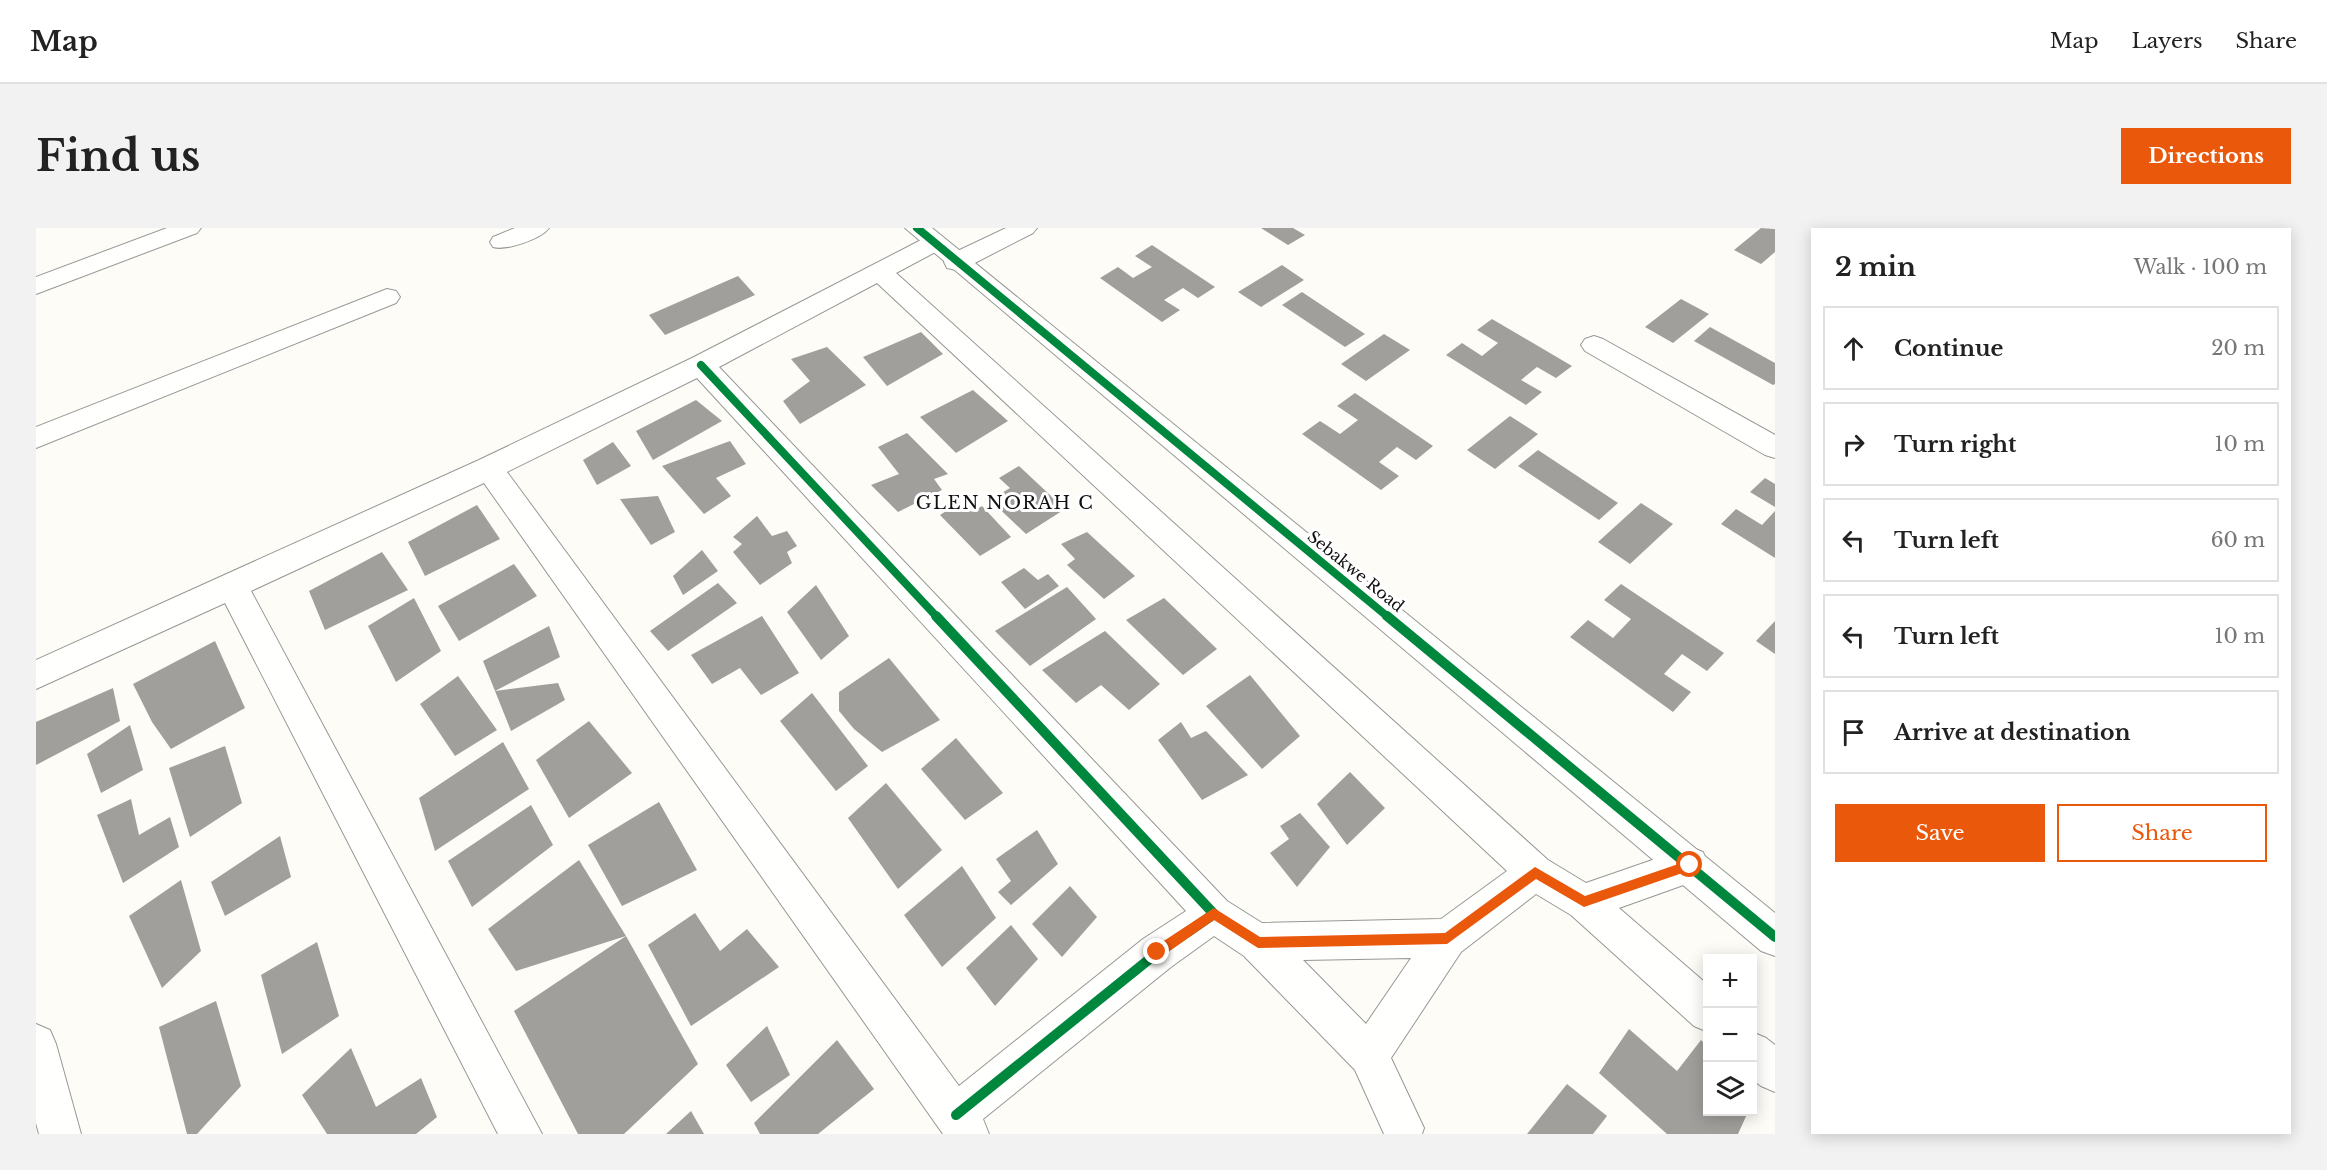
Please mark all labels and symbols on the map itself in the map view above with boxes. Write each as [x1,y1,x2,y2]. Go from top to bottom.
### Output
district label: GLEN NORAH C [916,492,1094,514]
street label: Sebakwe Road [1304,526,1408,616]
route start [1676,851,1702,877]
route end [1143,938,1169,964]

